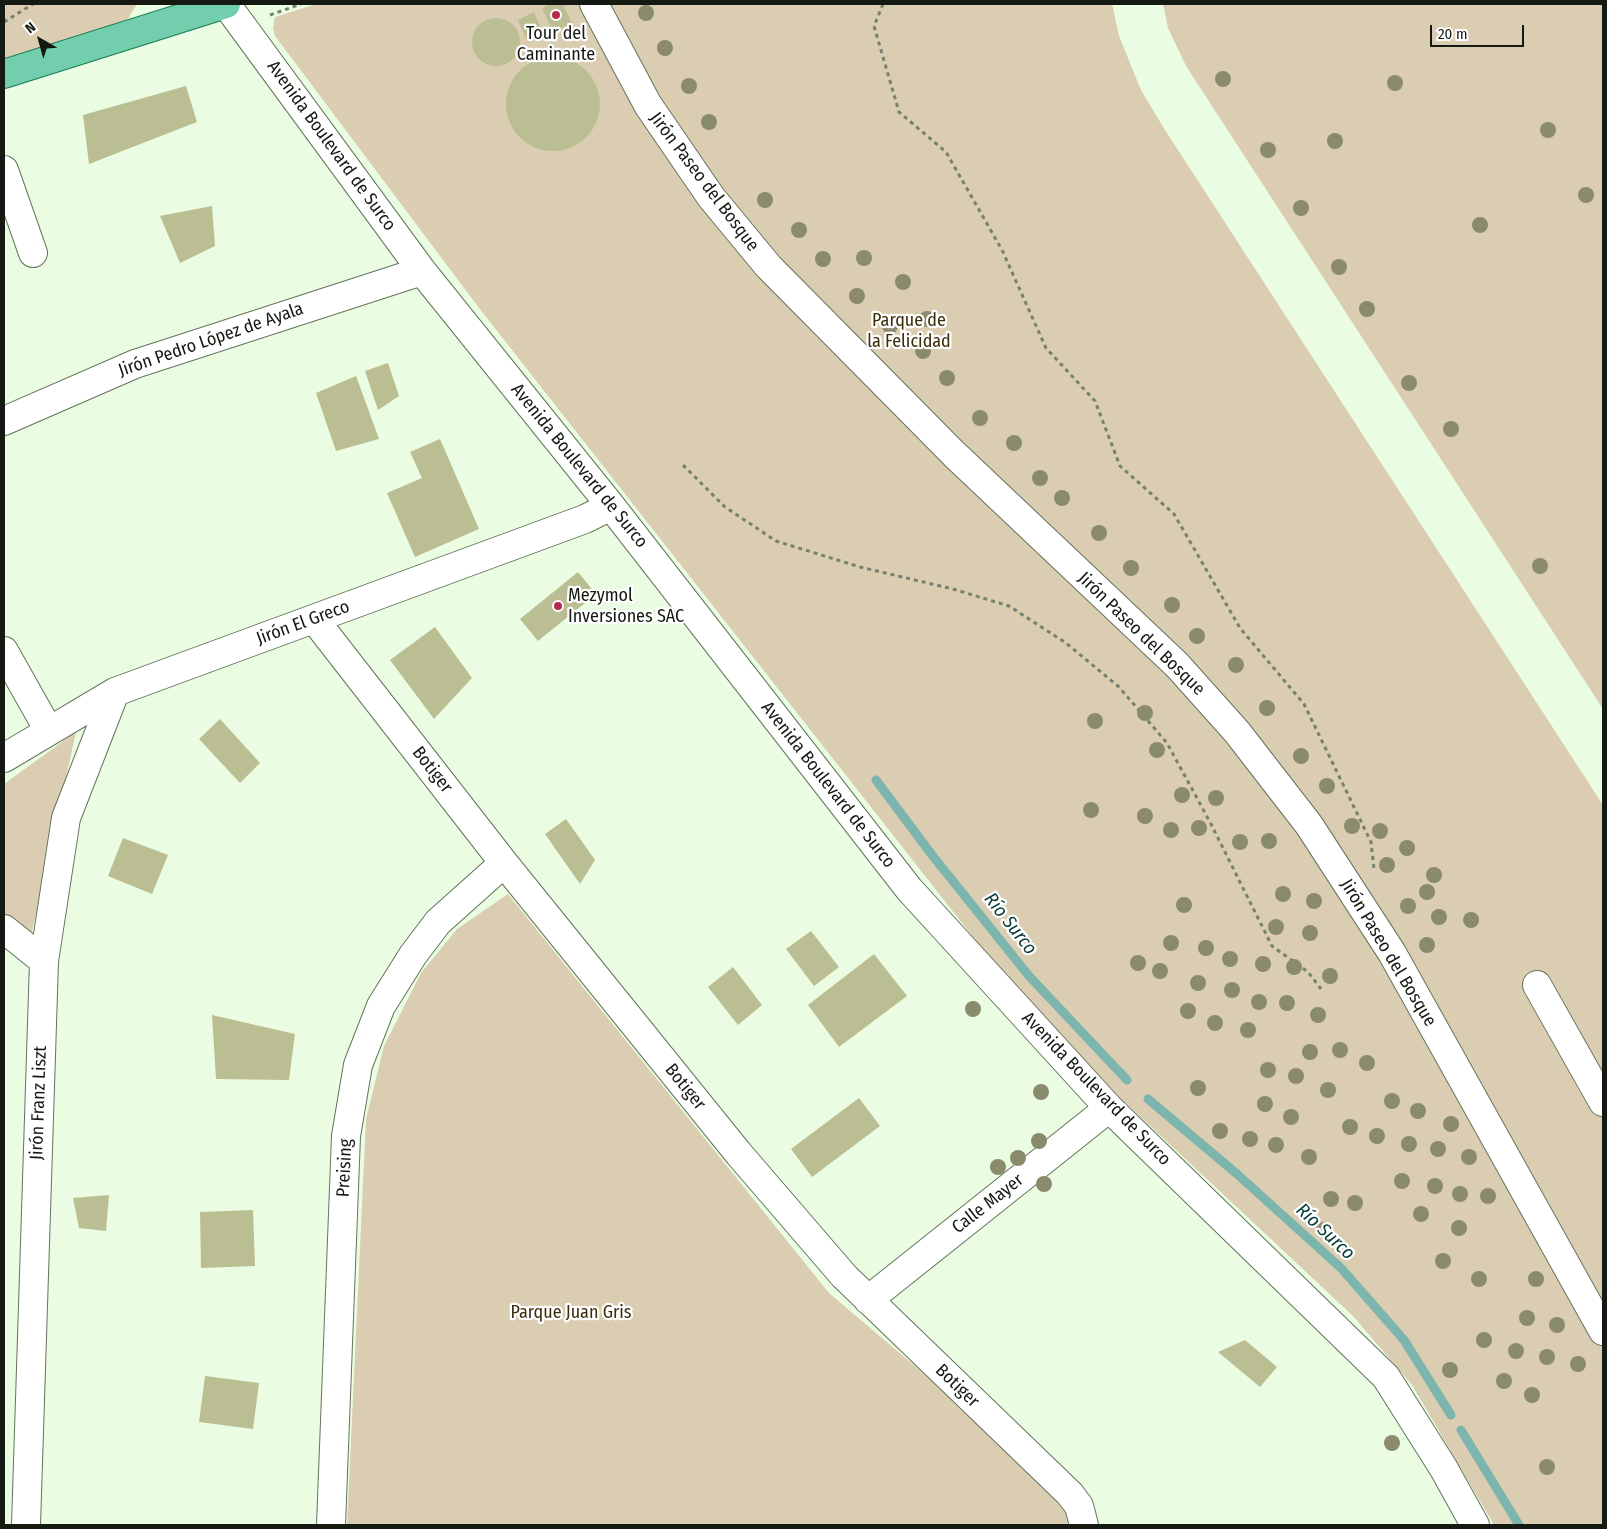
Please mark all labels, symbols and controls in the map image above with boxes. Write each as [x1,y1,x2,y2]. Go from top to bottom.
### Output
marker: Tour del Caminante [550,9,562,21]
north arrow [15,15,65,65]
scale bar [1432,15,1526,47]
text: N [22,19,39,37]
place label: Tour del Caminante [517,23,595,66]
text: 20 m [1438,25,1468,43]
street label: Avenida Boulevard de Surco [262,57,400,235]
street label: Jirón Paseo del Bosque [645,108,763,256]
street label: Jirón Pedro López de Ayala [116,298,306,382]
park label: Parque de la Felicidad [867,310,951,352]
street label: Avenida Boulevard de Surco [506,379,652,553]
street label: Jirón Paseo del Bosque [1073,568,1209,700]
place label: Mezymol Inversiones SAC [568,585,684,628]
street label: Jirón El Greco [253,596,353,650]
marker: Mezymol Inversiones SAC [552,600,564,612]
street label: Avenida Boulevard de Surco [756,698,900,872]
street label: Botiger [407,742,457,798]
street label: Jirón Paseo del Bosque [1335,875,1441,1031]
water label: Río Surco [979,888,1041,960]
street label: Avenida Boulevard de Surco [1017,1008,1175,1170]
street label: Jirón Franz Liszt [26,1046,52,1160]
street label: Botiger [660,1060,710,1114]
street label: Preising [333,1138,357,1198]
street label: Calle Mayer [948,1169,1028,1239]
water label: Río Surco [1291,1199,1359,1265]
park label: Parque Juan Gris [511,1302,631,1324]
street label: Botiger [930,1360,984,1412]

